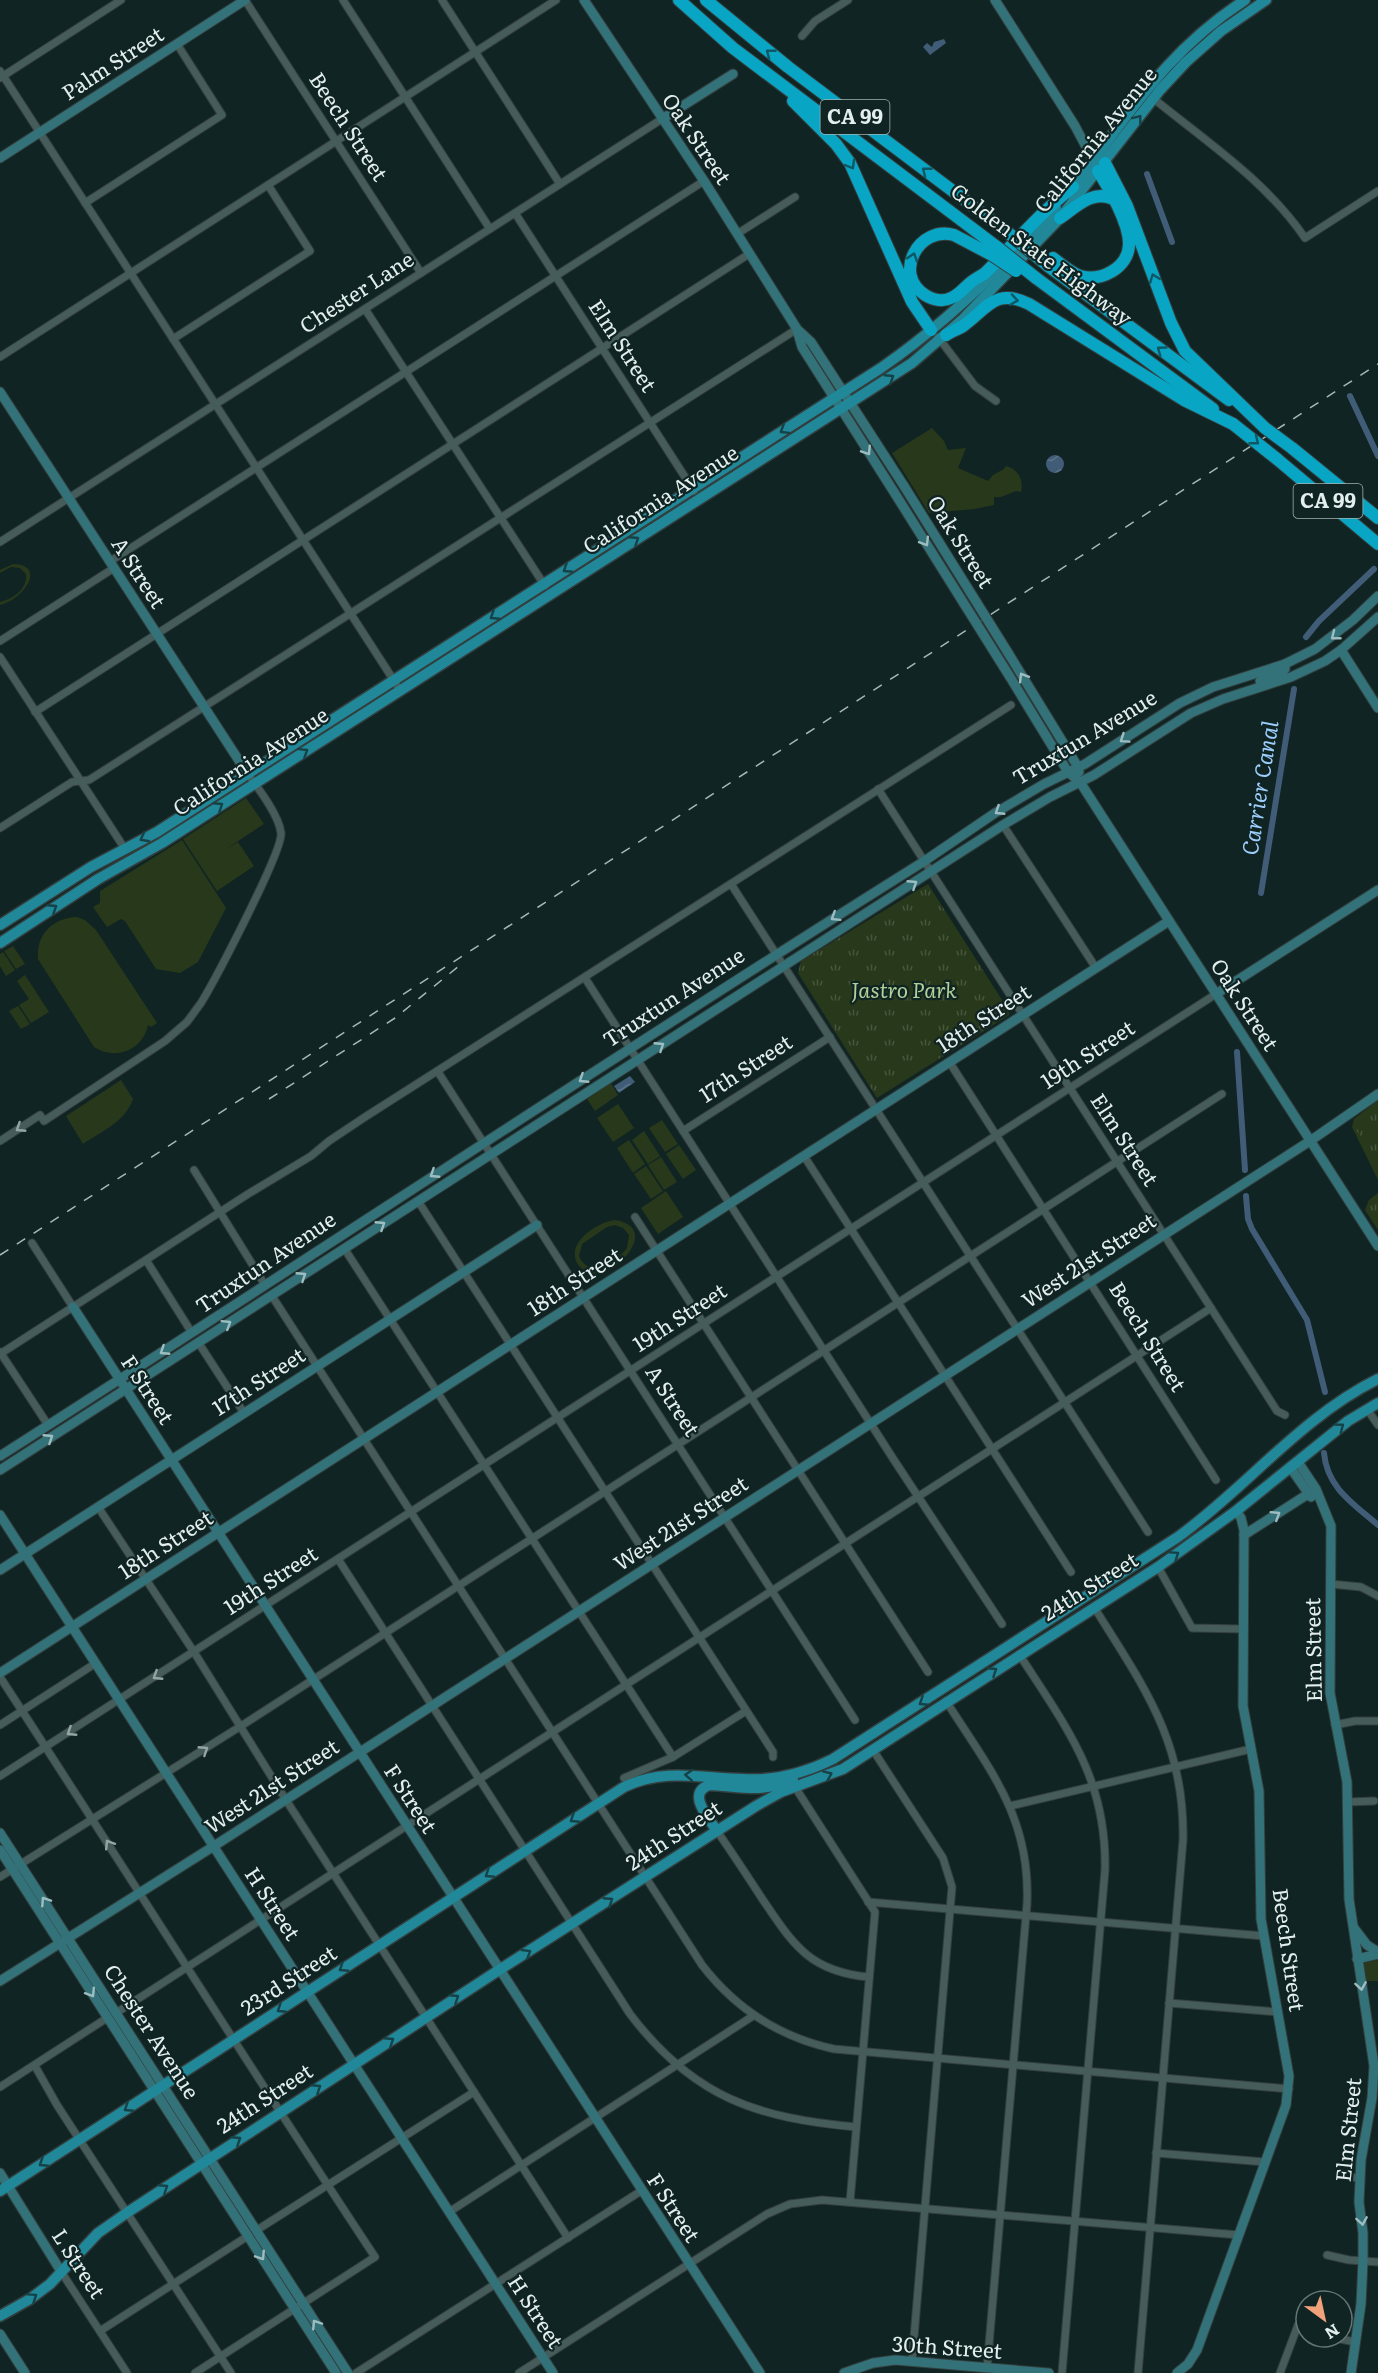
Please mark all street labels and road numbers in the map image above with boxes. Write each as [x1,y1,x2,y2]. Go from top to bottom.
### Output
street label: Palm Street [55,17,169,106]
street label: California Avenue [1025,59,1163,218]
street label: Beech Street [303,65,397,187]
street label: Oak Street [656,86,740,190]
road number: CA 99 [820,100,890,134]
street label: Golden State Highway [945,174,1140,332]
street label: Chester Lane [292,242,419,339]
street label: Elm Street [583,292,666,397]
street label: California Avenue [576,436,744,560]
road number: CA 99 [1294,484,1362,518]
street label: Oak Street [921,488,1003,594]
street label: A Street [105,530,175,614]
street label: Truxtun Avenue [1006,680,1162,791]
street label: California Avenue [166,698,334,822]
street label: Truxtun Avenue [596,938,750,1053]
street label: Oak Street [1205,951,1288,1056]
street label: 18th Street [929,975,1036,1059]
street label: 19th Street [1034,1011,1140,1095]
street label: 17th Street [692,1025,798,1109]
street label: Elm Street [1085,1086,1168,1191]
street label: Truxtun Avenue [188,1202,341,1319]
street label: West 21st Street [1014,1203,1161,1314]
street label: 18th Street [520,1238,627,1322]
street label: 19th Street [626,1274,732,1358]
street label: Beech Street [1103,1275,1195,1397]
street label: 17th Street [205,1338,311,1422]
street label: F Street [115,1348,183,1430]
street label: A Street [639,1358,709,1442]
street label: West 21st Street [606,1466,753,1577]
street label: 18th Street [111,1501,218,1585]
street label: 19th Street [217,1537,323,1621]
street label: 24th Street [1034,1543,1143,1627]
street label: Elm Street [1295,1597,1328,1703]
street label: West 21st Street [197,1729,344,1840]
street label: F Street [378,1757,446,1839]
street label: 24th Street [619,1791,727,1877]
street label: H Street [239,1860,310,1946]
street label: Beech Street [1266,1886,1315,2014]
street label: 23rd Street [234,1936,342,2022]
street label: Chester Avenue [98,1957,208,2104]
street label: 24th Street [210,2054,318,2140]
street label: Elm Street [1326,2075,1367,2184]
street label: F Street [641,2166,709,2248]
street label: L Street [46,2222,115,2304]
street label: H Street [502,2268,573,2354]
street label: 30th Street [891,2326,1004,2365]

